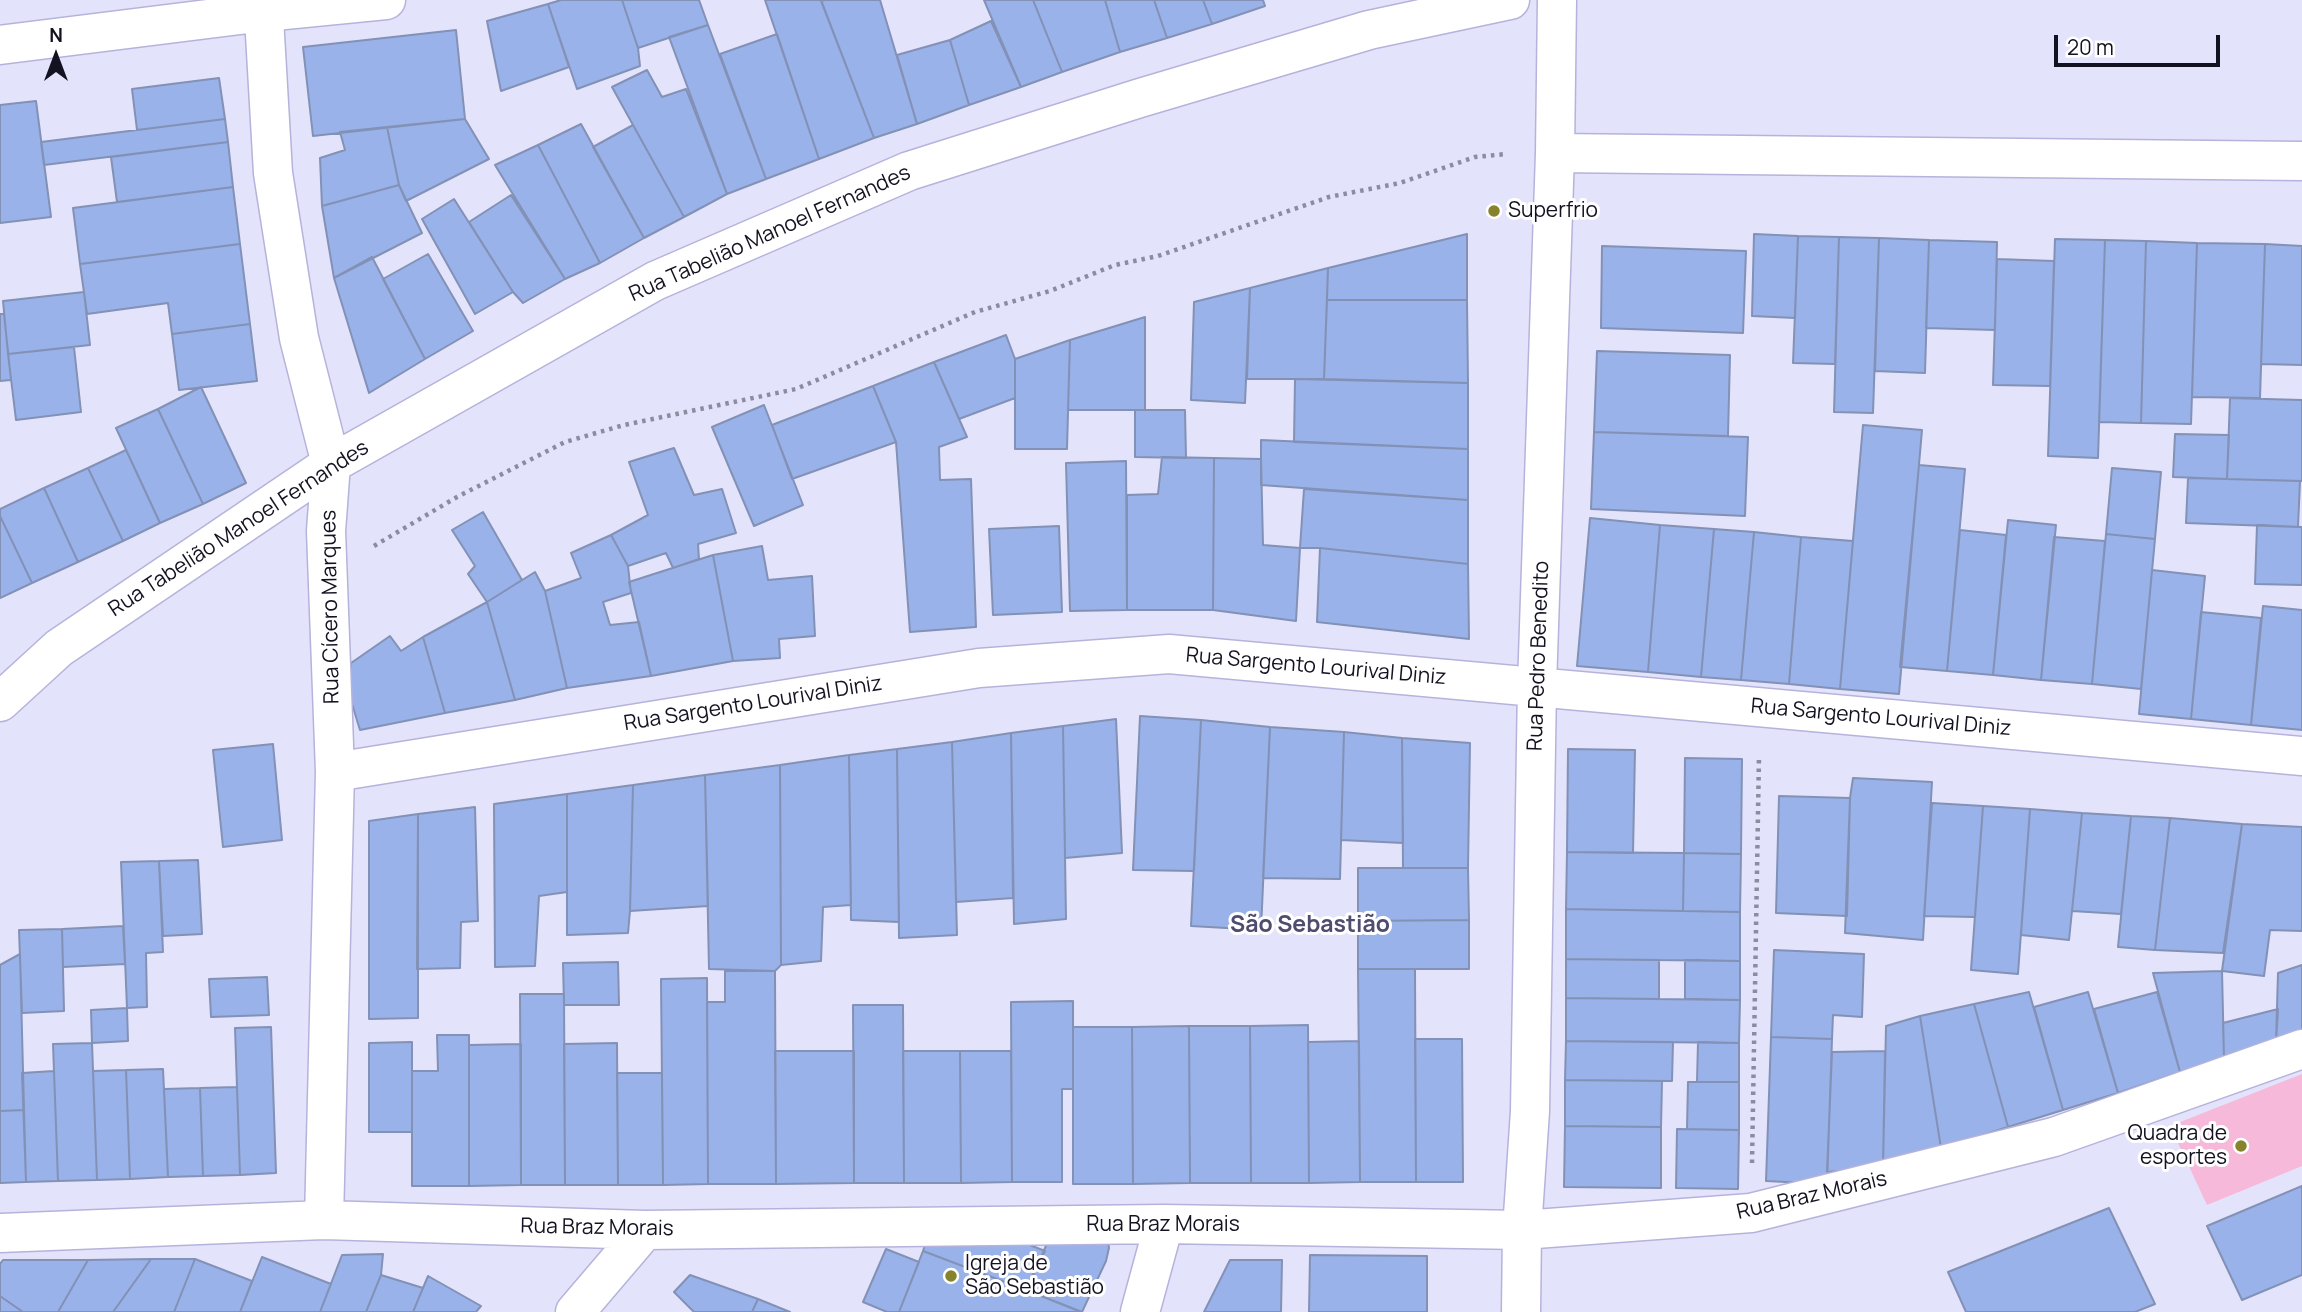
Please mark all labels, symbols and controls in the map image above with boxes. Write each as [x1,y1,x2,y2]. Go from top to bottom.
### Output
north arrow [21,21,91,91]
scale bar [2057,21,2223,65]
text: N [49,22,63,48]
text: 20 m [2067,33,2114,61]
street label: Rua Tabelião Manoel Fernandes [626,160,914,308]
place label: Superfrio [1508,198,1598,224]
marker: Superfrio [1486,203,1502,219]
street label: Rua Tabelião Manoel Fernandes [104,435,374,623]
street label: Rua Cícero Marques [317,510,345,704]
street label: Rua Pedro Benedito [1523,561,1555,751]
street label: Rua Sargento Lourival Diniz [1185,643,1447,691]
street label: Rua Sargento Lourival Diniz [622,671,884,737]
street label: Rua Sargento Lourival Diniz [1750,694,2012,742]
district label: São Sebastião [1230,912,1390,940]
place label: Quadra de esportes [2127,1121,2227,1171]
marker: Quadra de esportes [2233,1138,2249,1154]
street label: Rua Braz Morais [1734,1166,1890,1226]
street label: Rua Braz Morais [1086,1212,1240,1238]
street label: Rua Braz Morais [520,1214,674,1242]
place label: Igreja de São Sebastião [965,1251,1104,1301]
marker: Igreja de São Sebastião [943,1268,959,1284]

